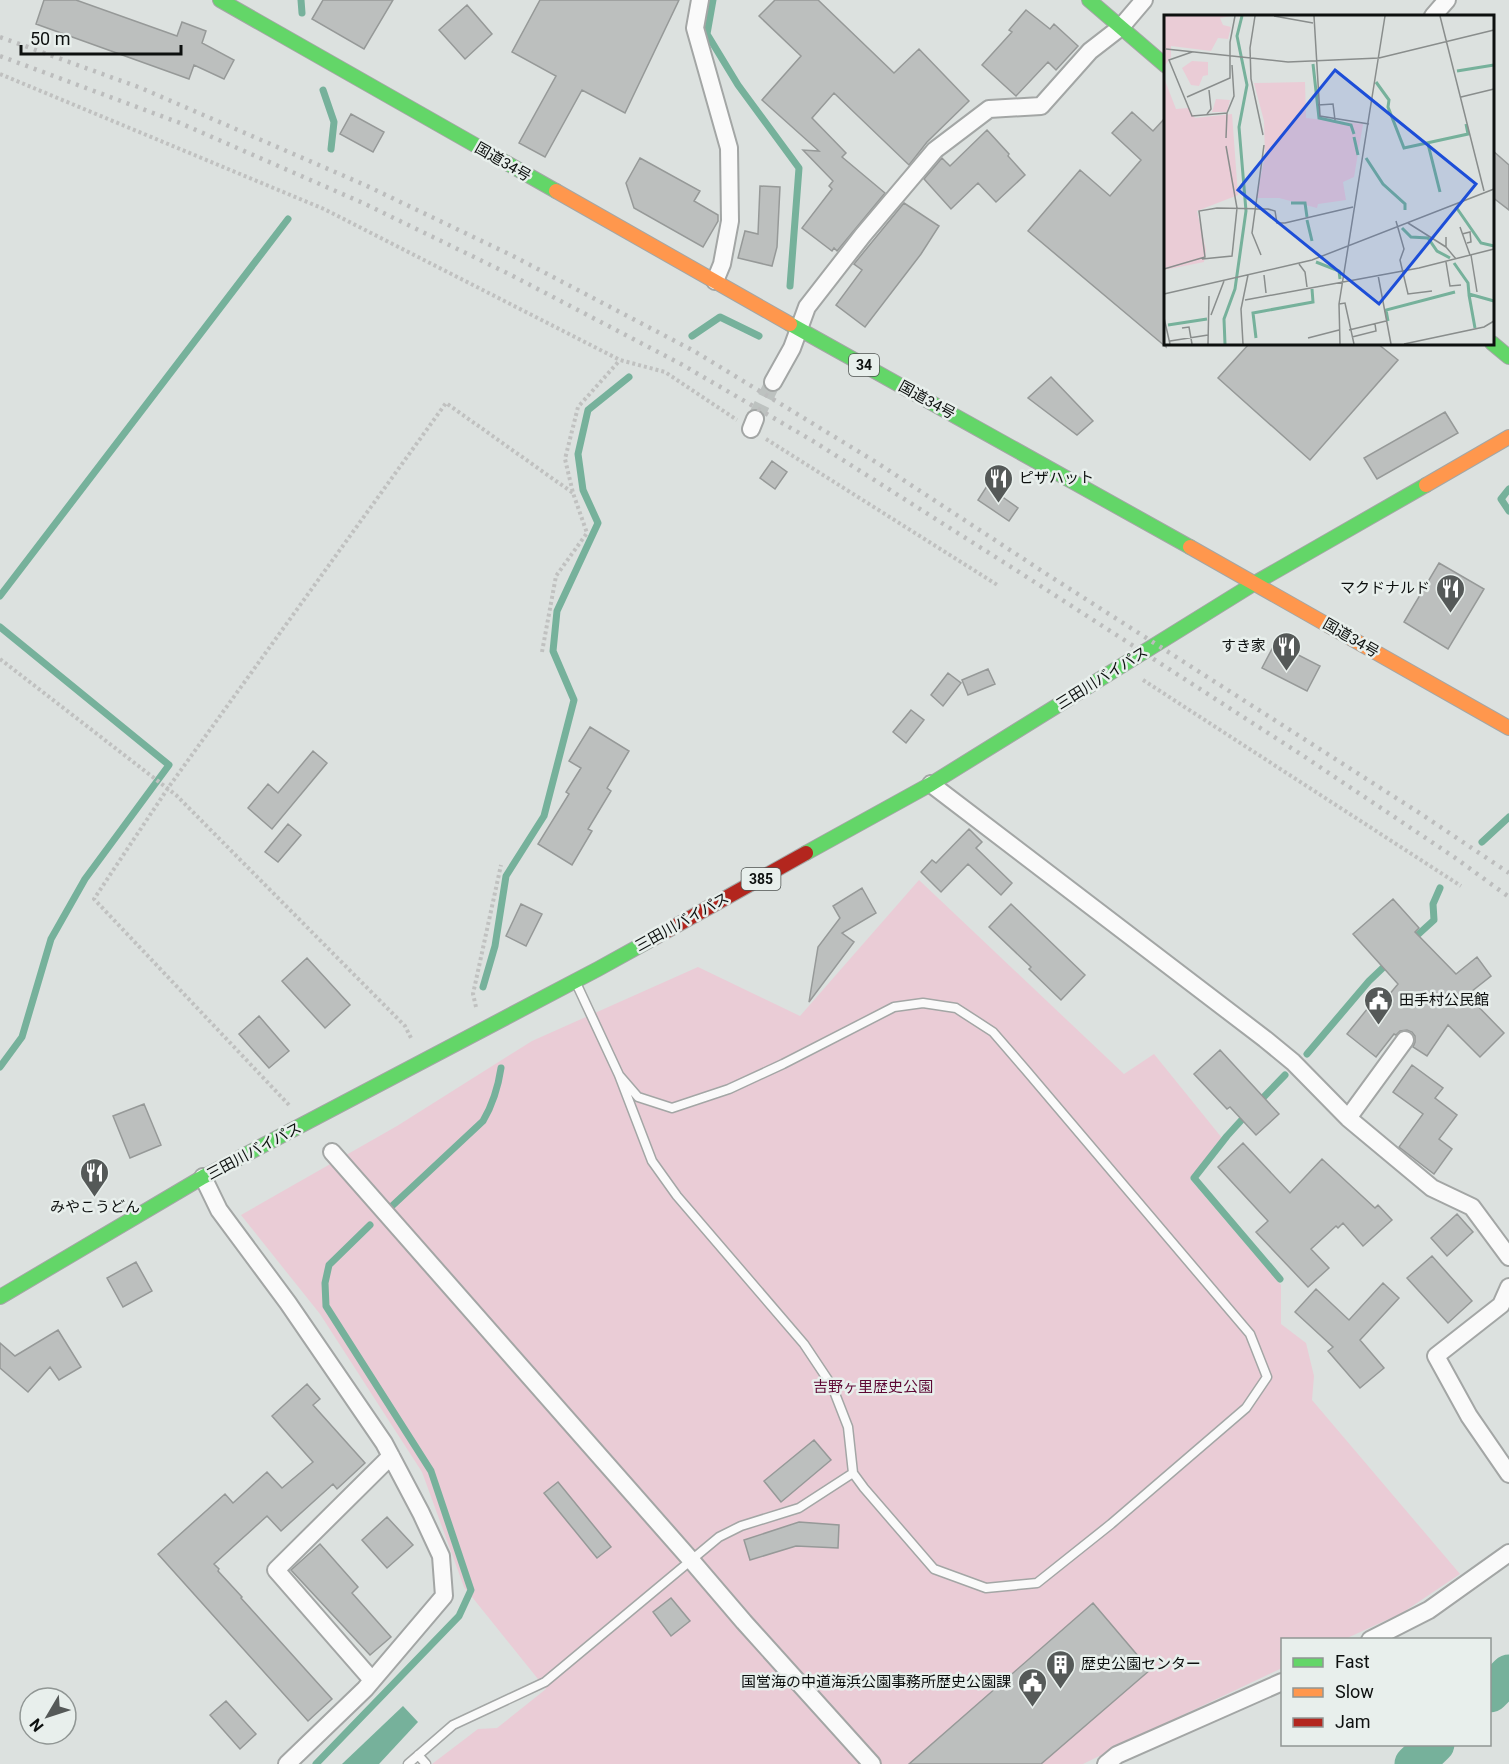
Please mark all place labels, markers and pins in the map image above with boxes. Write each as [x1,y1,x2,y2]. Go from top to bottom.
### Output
restaurant icon: ピザハット [982,462,1014,504]
place label: ピザハット [1019,469,1094,487]
restaurant icon: マクドナルド [1435,572,1467,614]
place label: マクドナルド [1340,579,1430,597]
restaurant icon: すき家 [1271,630,1303,672]
place label: すき家 [1221,637,1266,655]
public building icon: 田手村公民館 [1362,984,1394,1026]
place label: 田手村公民館 [1399,991,1489,1009]
restaurant icon: みやこうどん [79,1156,111,1198]
place label: みやこうどん [50,1198,140,1216]
building icon: 歴史公園センター [1044,1648,1076,1690]
place label: 歴史公園センター [1081,1655,1201,1673]
public building icon: 国営海の中道海浜公園事務所歴史公園課 [1016,1666,1048,1708]
place label: 国営海の中道海浜公園事務所歴史公園課 [741,1673,1011,1691]

